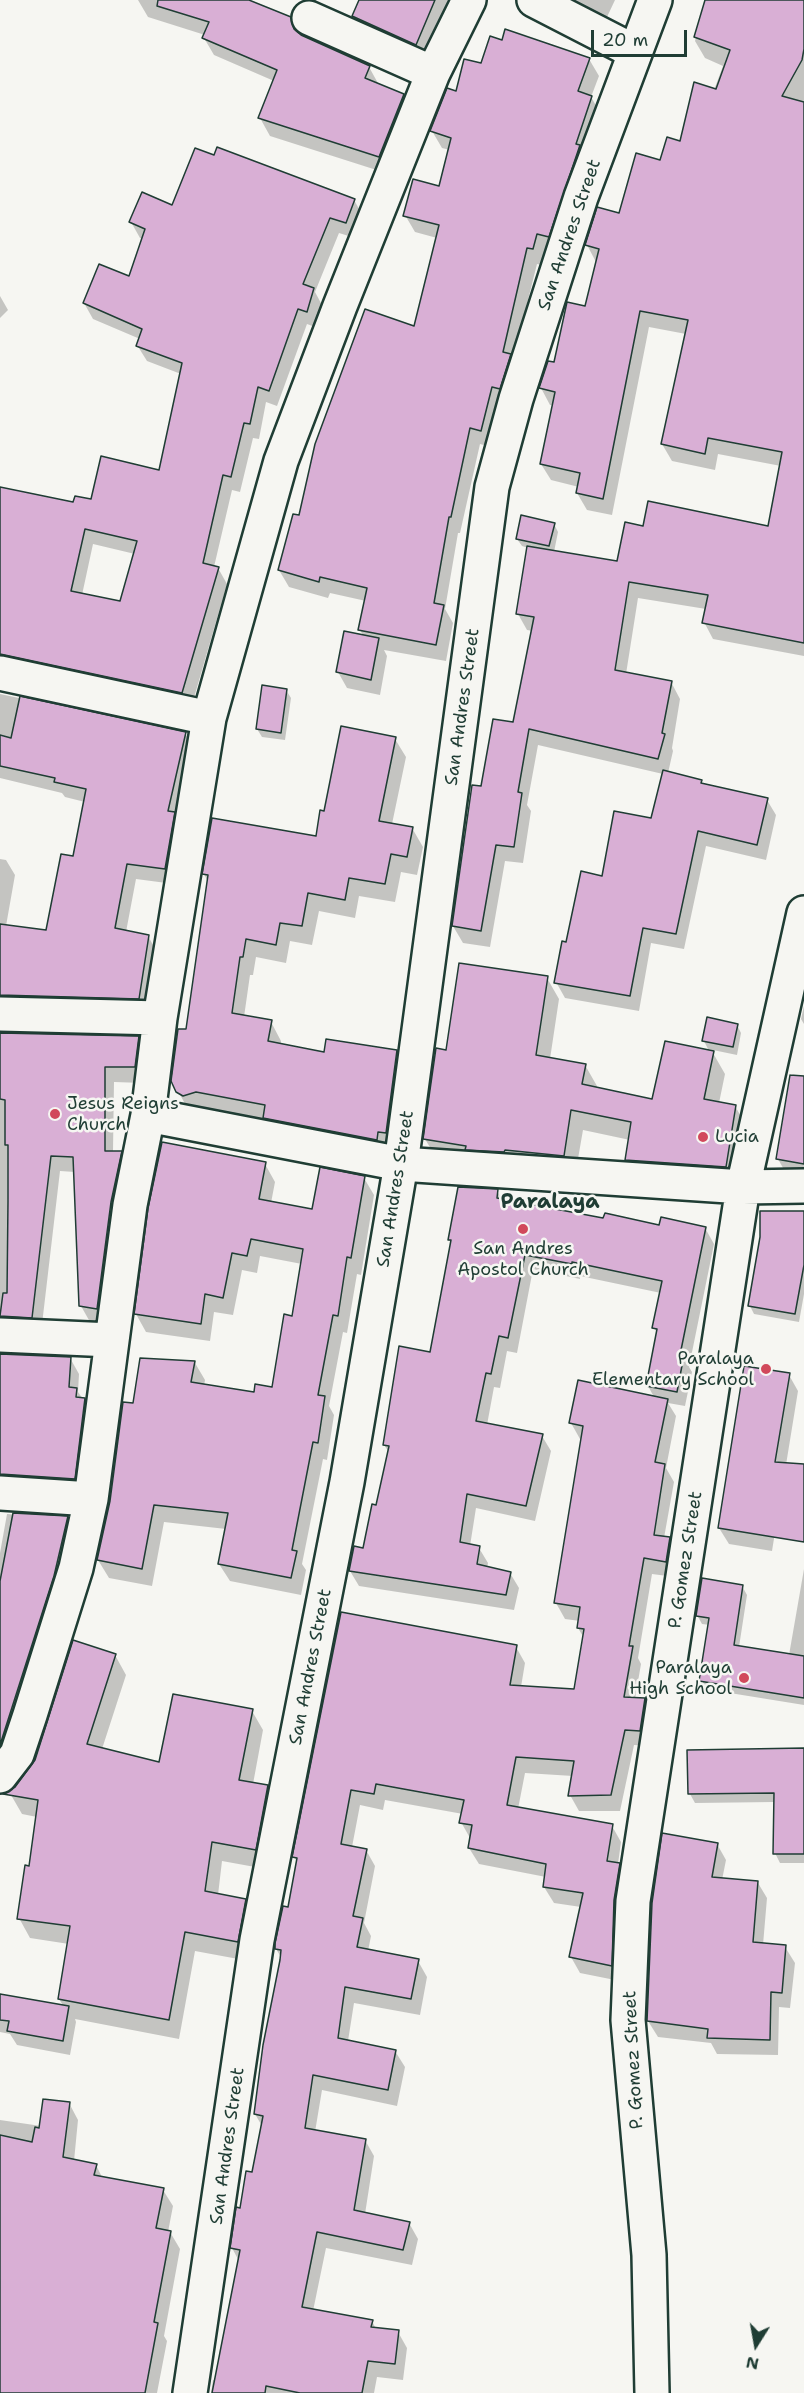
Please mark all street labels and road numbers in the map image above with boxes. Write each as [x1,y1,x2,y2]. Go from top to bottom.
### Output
street label: San Andres Street [534,156,606,314]
street label: San Andres Street [441,627,485,787]
street label: San Andres Street [373,1109,419,1269]
street label: P. Gomez Street [664,1490,708,1630]
street label: San Andres Street [285,1587,337,1747]
street label: P. Gomez Street [620,1990,648,2130]
street label: San Andres Street [206,2066,250,2226]

